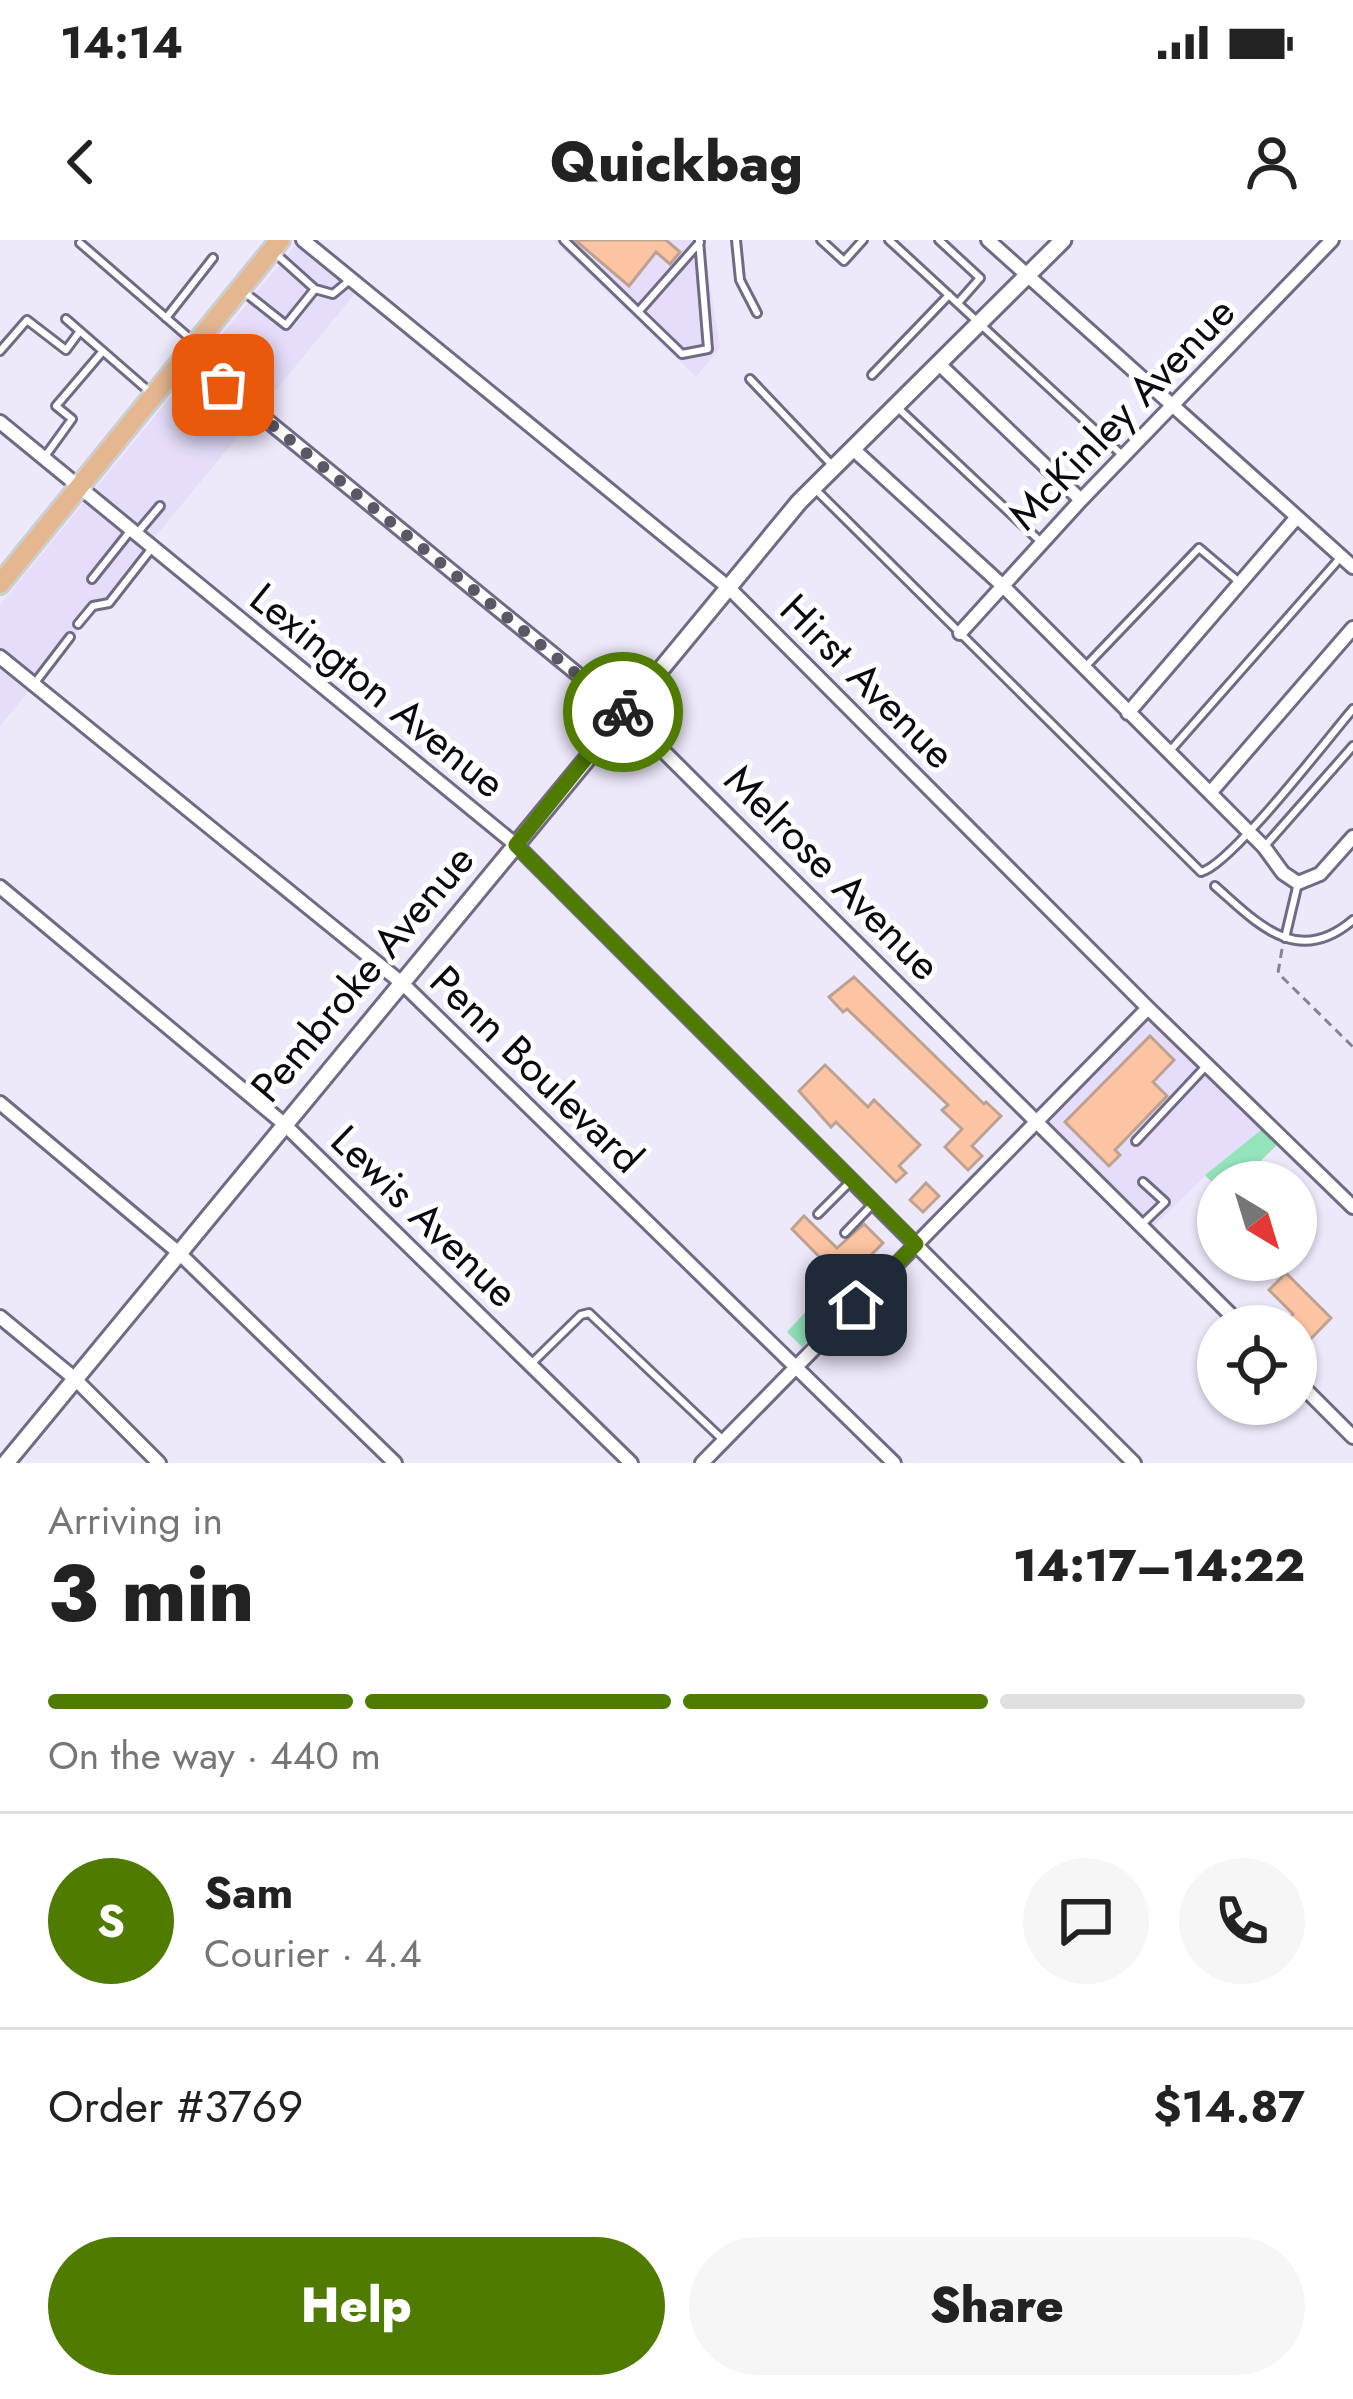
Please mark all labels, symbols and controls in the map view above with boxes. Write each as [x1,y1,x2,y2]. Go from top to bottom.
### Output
text: 14:14 [60,10,183,75]
text: Quickbag [550,123,803,201]
icon: back [48,129,114,195]
icon: person [1239,129,1305,195]
street label: McKinley Avenue [994,283,1249,544]
pin [172,334,274,436]
icon: bag [190,352,256,418]
street label: Lexington Avenue [237,568,518,813]
street label: Hirst Avenue [766,580,969,783]
courier [563,652,683,772]
icon: bike [590,679,656,745]
street label: Melrose Avenue [711,750,955,994]
street label: Pembroke Avenue [236,831,489,1115]
street label: Penn Boulevard [416,951,657,1187]
street label: Lewis Avenue [317,1111,532,1322]
north arrow [1197,1161,1317,1281]
map controls [1197,1161,1317,1425]
pin [805,1254,907,1356]
icon: home [823,1272,889,1338]
button: locate [1197,1305,1317,1425]
text: Arriving in [48,1492,223,1549]
text: 14:17–14:22 [1013,1533,1305,1598]
text: 3 min [48,1538,254,1650]
text: On the way · 440 m [48,1727,381,1784]
button: chat [1023,1858,1149,1984]
button: phone [1179,1858,1305,1984]
text: Sam [204,1860,293,1925]
text: S [97,1888,125,1953]
text: Courier · 4.4 [204,1925,422,1982]
text: Order #3769 [48,2074,303,2139]
text: $14.87 [1154,2074,1305,2139]
button: Help [48,2237,665,2375]
button: Share [689,2237,1305,2375]

